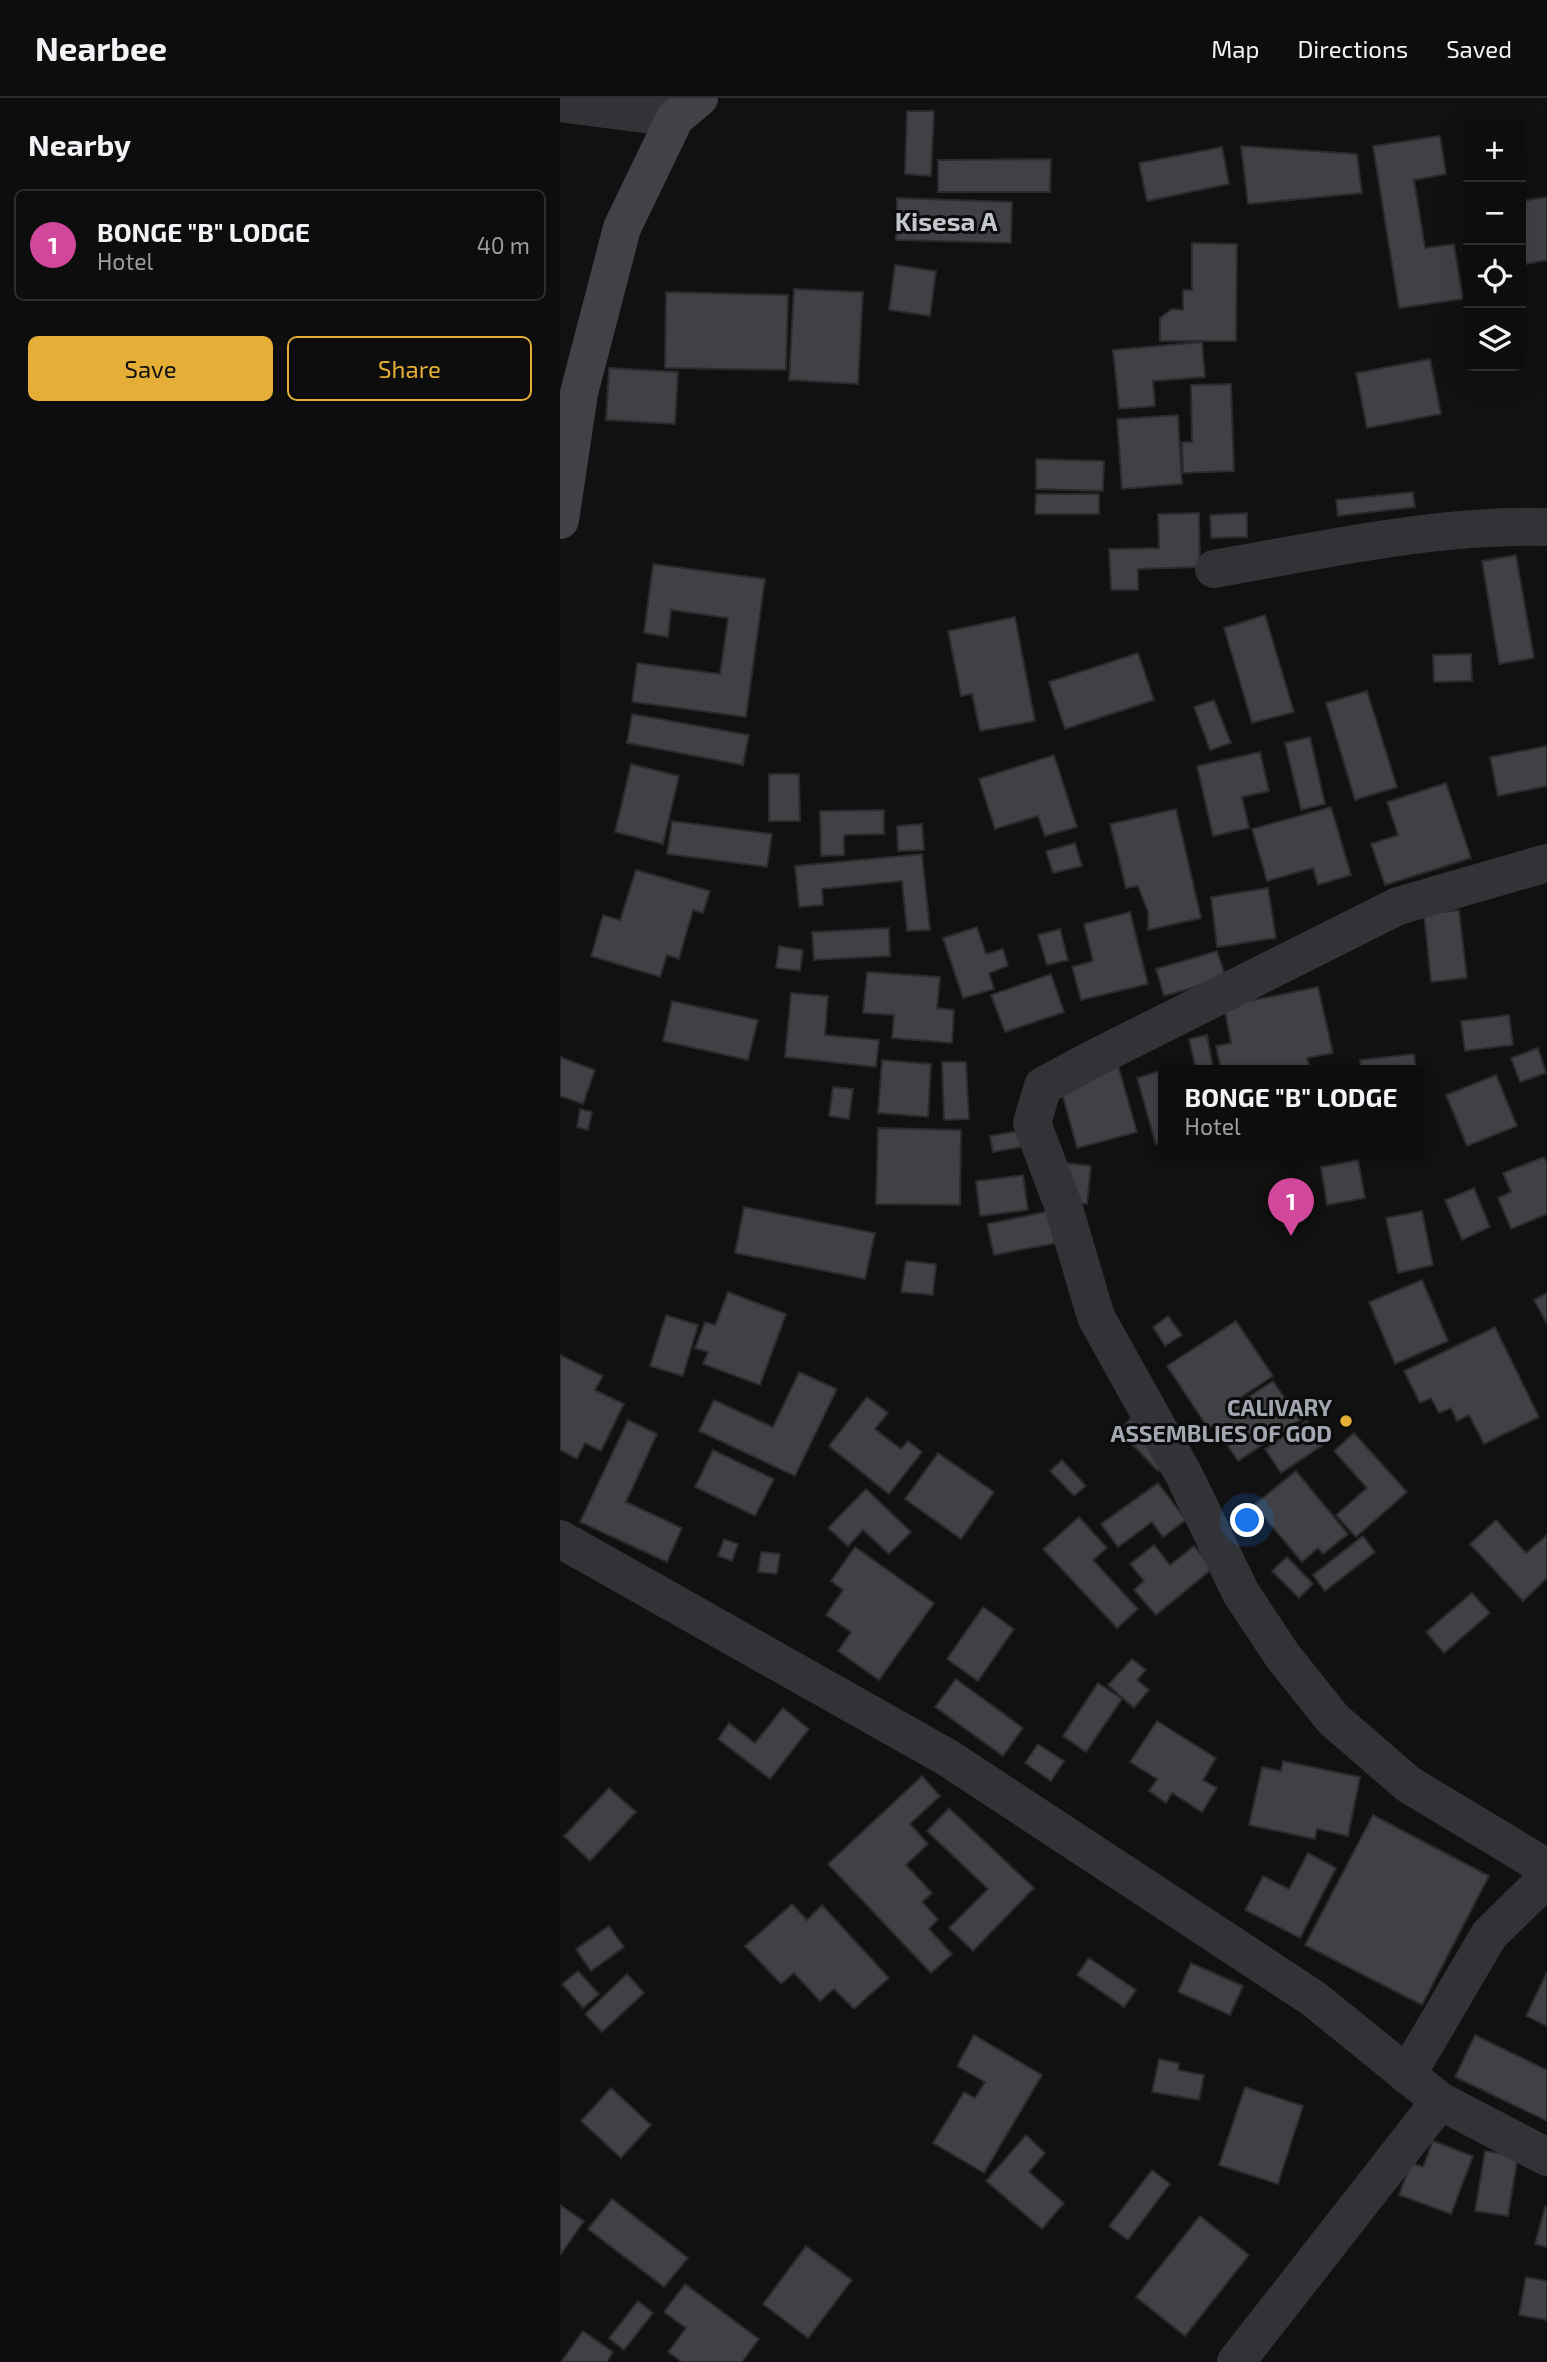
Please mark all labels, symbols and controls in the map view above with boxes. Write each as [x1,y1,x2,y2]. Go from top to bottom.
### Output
text: Nearbee [35,28,167,68]
text: Map [1211,34,1259,63]
text: Directions [1297,34,1408,63]
text: Saved [1446,34,1512,63]
map controls [1463,119,1526,371]
button: + [1463,119,1526,182]
text: Nearby [28,126,131,162]
button: − [1463,182,1526,245]
district label: Kisesa A [895,205,997,236]
text: BONGE "B" LODGE [97,216,310,247]
text: 1 [48,231,58,259]
text: 40 m [477,231,530,259]
button: locate [1463,245,1526,308]
text: Hotel [97,247,153,275]
button: layers [1463,308,1526,371]
button: Save [28,336,273,401]
button: Share [287,336,532,401]
popup [1158,1065,1424,1156]
text: BONGE "B" LODGE [1185,1081,1397,1112]
text: Hotel [1185,1112,1241,1140]
pin: 1 [1268,1178,1314,1236]
place label: CALIVARY ASSEMBLIES OF GOD [1111,1393,1333,1447]
marker: CALIVARY ASSEMBLIES OF GOD [1338,1413,1354,1429]
your location [1230,1503,1264,1537]

